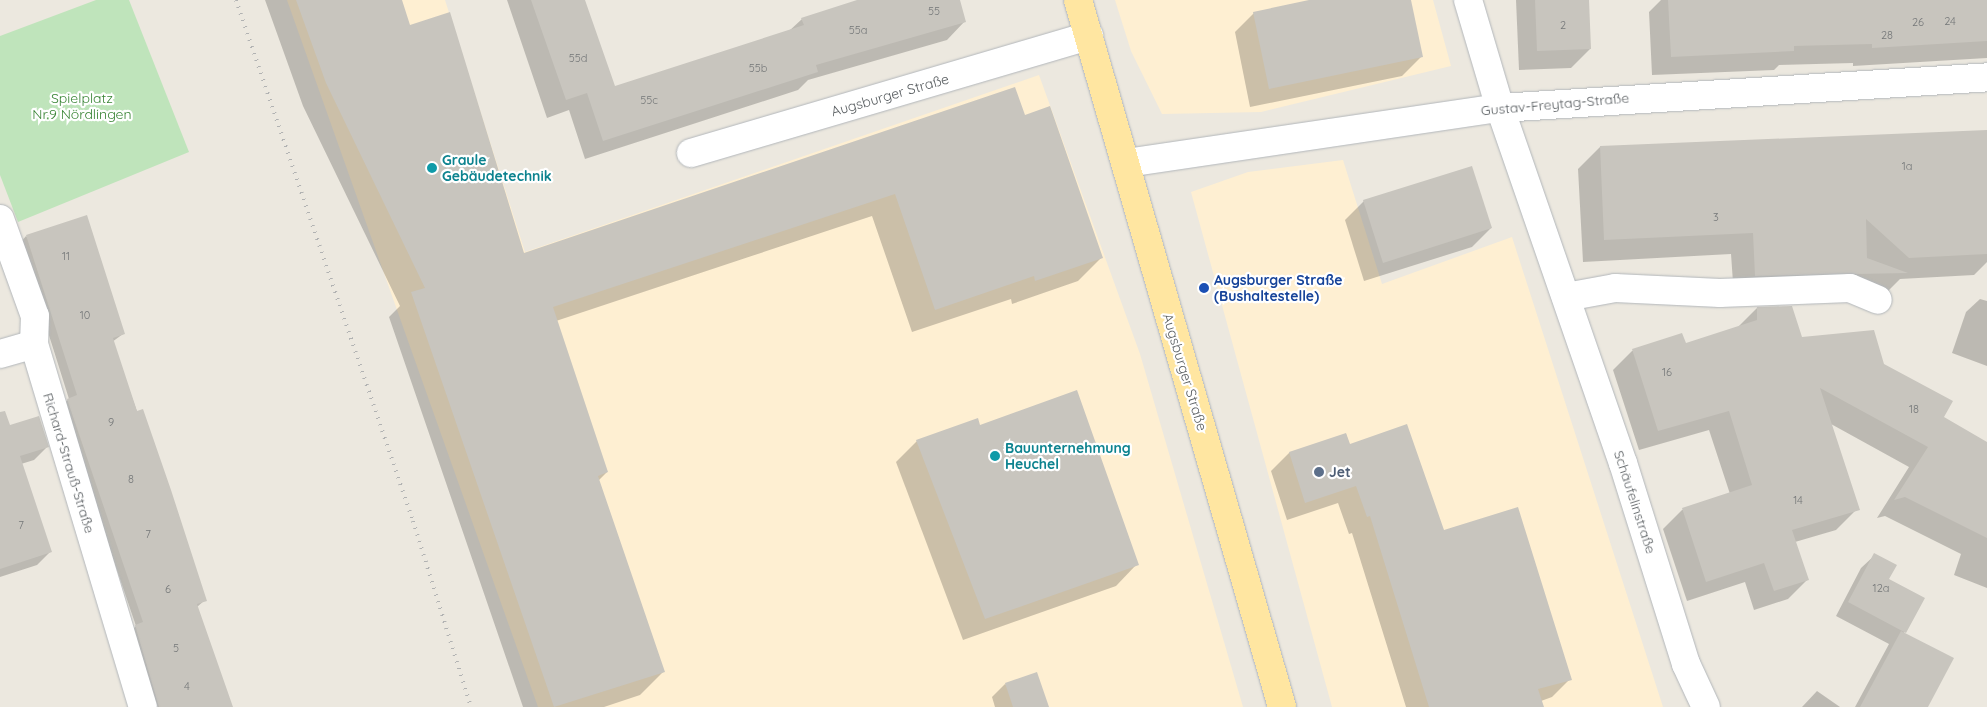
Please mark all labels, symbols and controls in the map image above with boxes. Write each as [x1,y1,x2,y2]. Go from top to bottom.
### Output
house number: 55 [928,4,940,18]
house number: 24 [1944,14,1956,28]
house number: 26 [1912,15,1924,29]
house number: 2 [1560,18,1566,32]
house number: 55a [849,23,867,37]
house number: 28 [1881,28,1893,42]
house number: 55d [569,51,587,65]
house number: 55b [749,61,767,75]
street label: Augsburger Straße [829,70,951,120]
street label: Gustav-Freytag-Straße [1480,89,1630,119]
park label: Spielplatz Nr.9 Nördlingen [32,90,132,122]
house number: 55c [640,93,658,107]
place label: Graule Gebäudetechnik [442,152,552,184]
house number: 1a [1902,159,1912,173]
marker: Graule Gebäudetechnik [426,162,438,174]
house number: 3 [1713,210,1719,224]
house number: 11 [62,249,70,263]
place label: Augsburger Straße (Bushaltestelle) [1214,272,1343,304]
marker: Augsburger Straße (Bushaltestelle) [1198,282,1210,294]
house number: 10 [80,308,90,322]
street label: Augsburger Straße [1159,311,1211,433]
house number: 16 [1662,365,1672,379]
street label: Richard-Strauß-Straße [40,391,98,535]
house number: 18 [1909,402,1919,416]
house number: 9 [108,415,114,429]
place label: Bauunternehmung Heuchel [1005,440,1131,472]
street label: Schäufelinstraße [1610,448,1660,556]
marker: Bauunternehmung Heuchel [989,450,1001,462]
place label: Jet [1329,464,1351,480]
marker: Jet [1313,466,1325,478]
house number: 8 [128,472,134,486]
house number: 14 [1793,493,1803,507]
house number: 7 [18,518,24,532]
house number: 7 [145,527,151,541]
house number: 12a [1873,581,1889,595]
house number: 6 [165,582,171,596]
house number: 5 [173,641,179,655]
house number: 4 [184,679,190,693]

